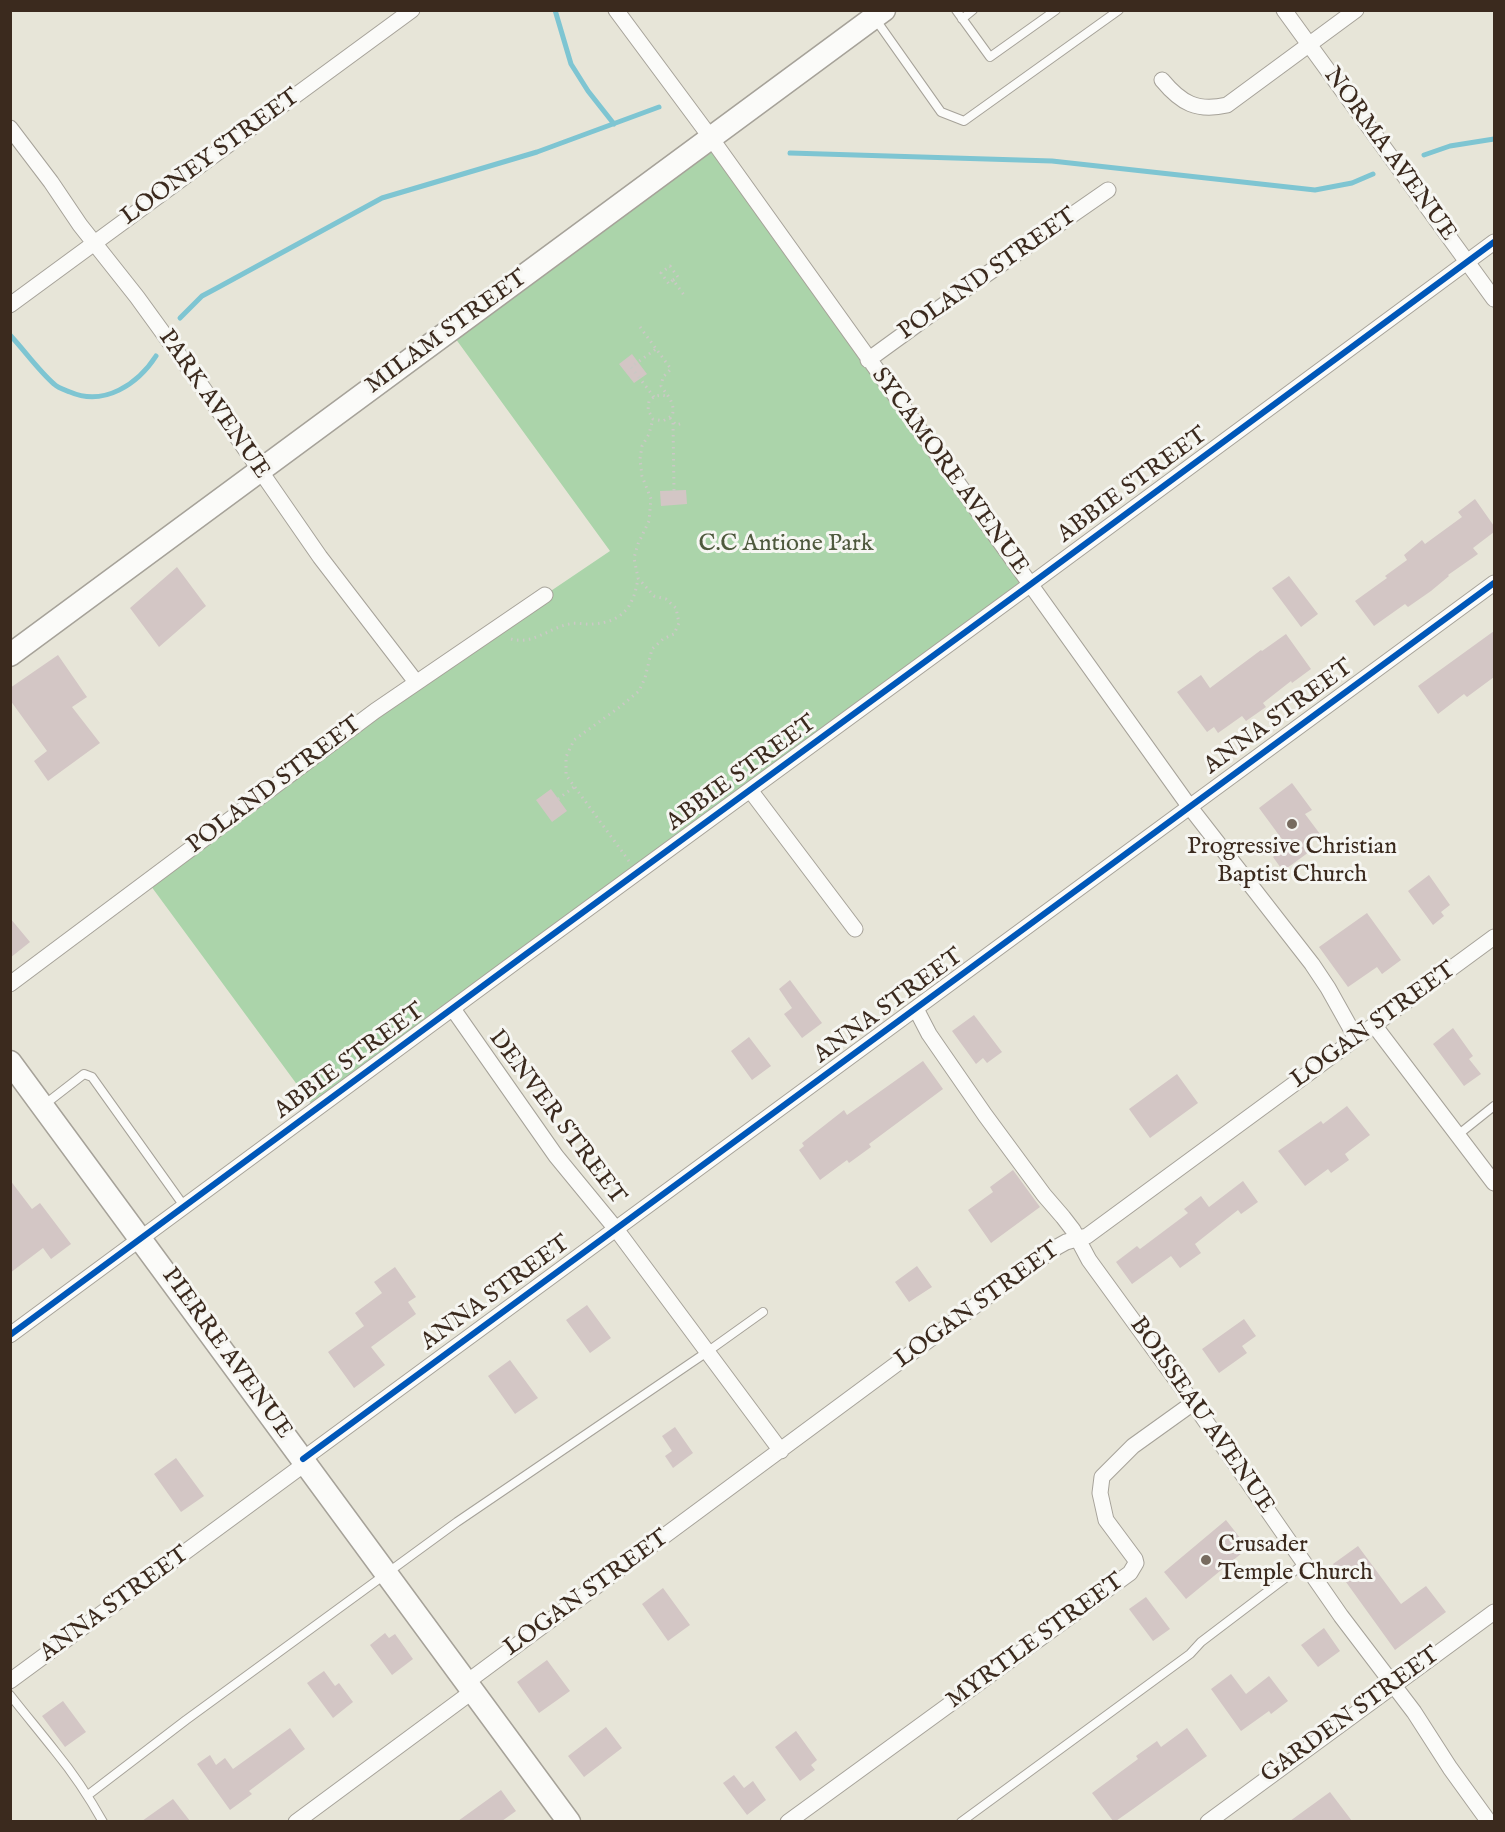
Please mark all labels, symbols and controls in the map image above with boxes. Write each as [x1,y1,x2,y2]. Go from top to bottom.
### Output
street label: NORMA AVENUE [1316,63,1462,247]
street label: LOONEY STREET [116,84,306,232]
street label: POLAND STREET [893,203,1083,347]
street label: MILAM STREET [361,265,533,401]
street label: PARK AVENUE [151,325,275,485]
street label: SYCAMORE AVENUE [864,363,1034,581]
street label: ABBIE STREET [1052,422,1214,550]
park label: C.C Antione Park [698,531,874,559]
street label: ANNA STREET [1199,654,1359,782]
street label: ABBIE STREET [661,710,823,838]
street label: POLAND STREET [182,711,368,861]
marker: Progressive Christian Baptist Church [1285,817,1299,831]
place label: Progressive Christian Baptist Church [1187,834,1397,890]
street label: ANNA STREET [809,943,969,1071]
street label: LOGAN STREET [1286,957,1462,1095]
street label: ABBIE STREET [269,998,431,1126]
street label: DENVER STREET [481,1025,631,1211]
street label: ANNA STREET [416,1230,576,1358]
street label: LOGAN STREET [890,1237,1066,1375]
street label: PIERRE AVENUE [154,1263,298,1445]
street label: BOISSEAU AVENUE [1122,1312,1280,1520]
street label: LOGAN STREET [499,1525,675,1663]
place label: Crusader Temple Church [1218,1532,1373,1588]
street label: ANNA STREET [35,1541,195,1669]
marker: Crusader Temple Church [1199,1553,1213,1567]
street label: MYRTLE STREET [942,1568,1130,1716]
street label: GARDEN STREET [1256,1642,1446,1790]

